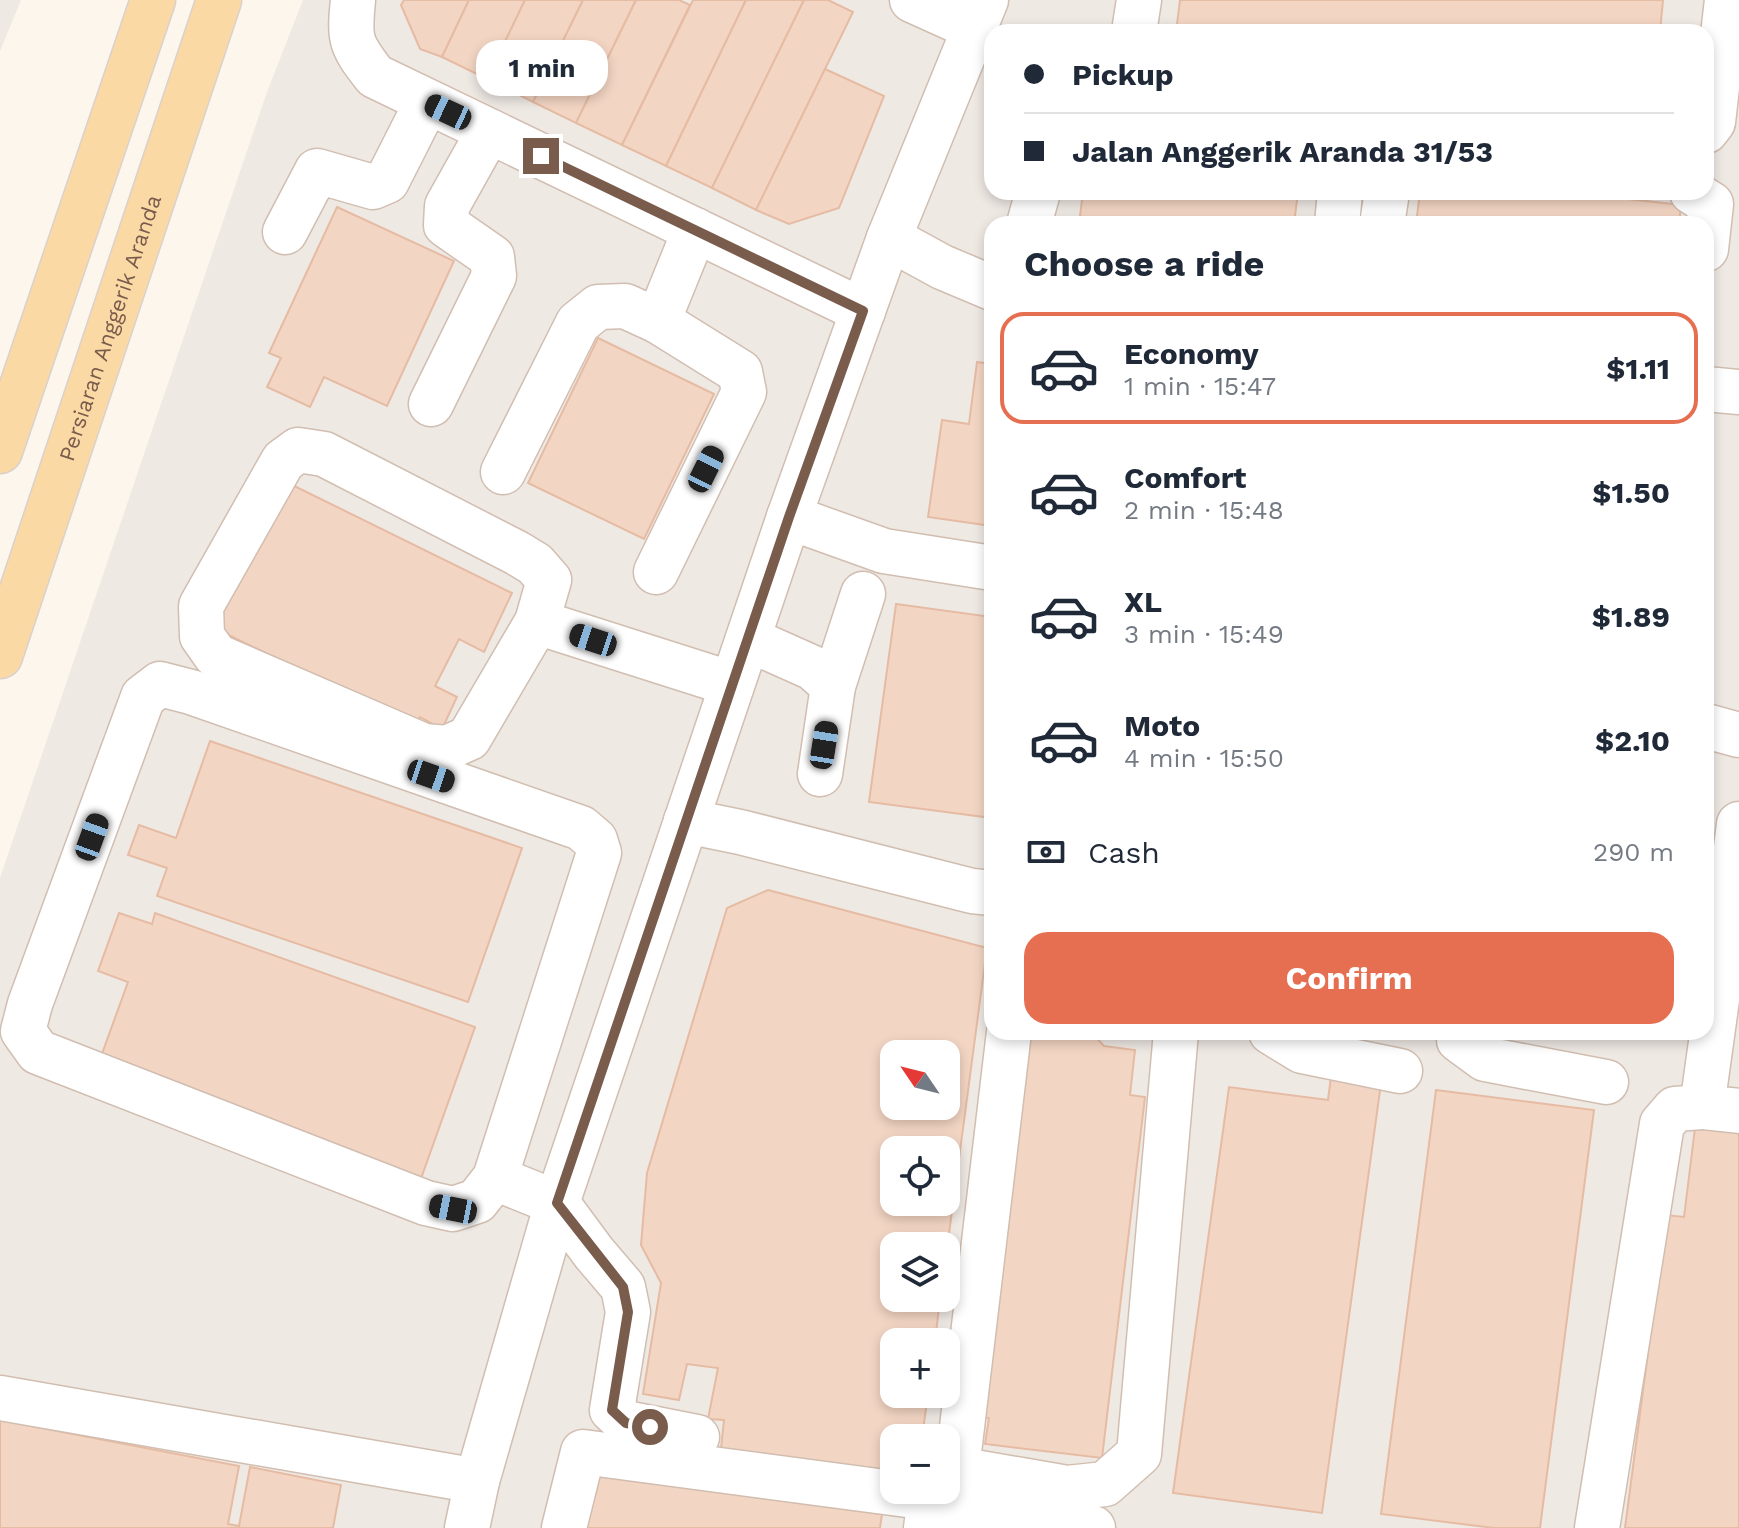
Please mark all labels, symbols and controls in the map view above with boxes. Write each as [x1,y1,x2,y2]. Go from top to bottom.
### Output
callout: 1 min [475,40,607,96]
text: 1 min [509,53,575,83]
text: Pickup [1072,57,1174,92]
car [421,91,475,133]
text: Jalan Anggerik Aranda 31/53 [1072,134,1493,169]
route end [523,138,559,174]
street label: Persiaran Anggerik Aranda [54,192,166,464]
text: Choose a ride [1024,243,1264,285]
icon: car [1028,332,1100,404]
text: Economy [1124,336,1259,371]
text: $1.11 [1606,351,1670,386]
text: 1 min · 15:47 [1124,371,1276,401]
car [685,442,727,496]
icon: car [1028,456,1100,528]
text: Comfort [1124,460,1246,495]
text: $1.50 [1592,475,1670,510]
text: 2 min · 15:48 [1124,495,1284,525]
icon: car [1028,580,1100,652]
text: XL [1124,584,1162,619]
text: $1.89 [1592,599,1670,634]
text: 3 min · 15:49 [1124,619,1284,649]
car [566,621,620,659]
icon: car [1028,704,1100,776]
text: Moto [1124,708,1200,743]
car [808,719,840,771]
text: $2.10 [1595,723,1670,758]
text: 4 min · 15:50 [1124,743,1284,773]
car [404,757,458,795]
car [73,810,111,864]
icon: cash [1024,830,1068,874]
text: Cash [1088,835,1160,870]
text: 290 m [1593,837,1674,867]
button: Confirm [1024,932,1674,1024]
north arrow [880,1040,960,1120]
map controls [880,1040,960,1504]
button: locate [880,1136,960,1216]
car [427,1193,479,1225]
button: layers [880,1232,960,1312]
button: + [880,1328,960,1408]
route start [632,1409,668,1445]
button: − [880,1424,960,1504]

